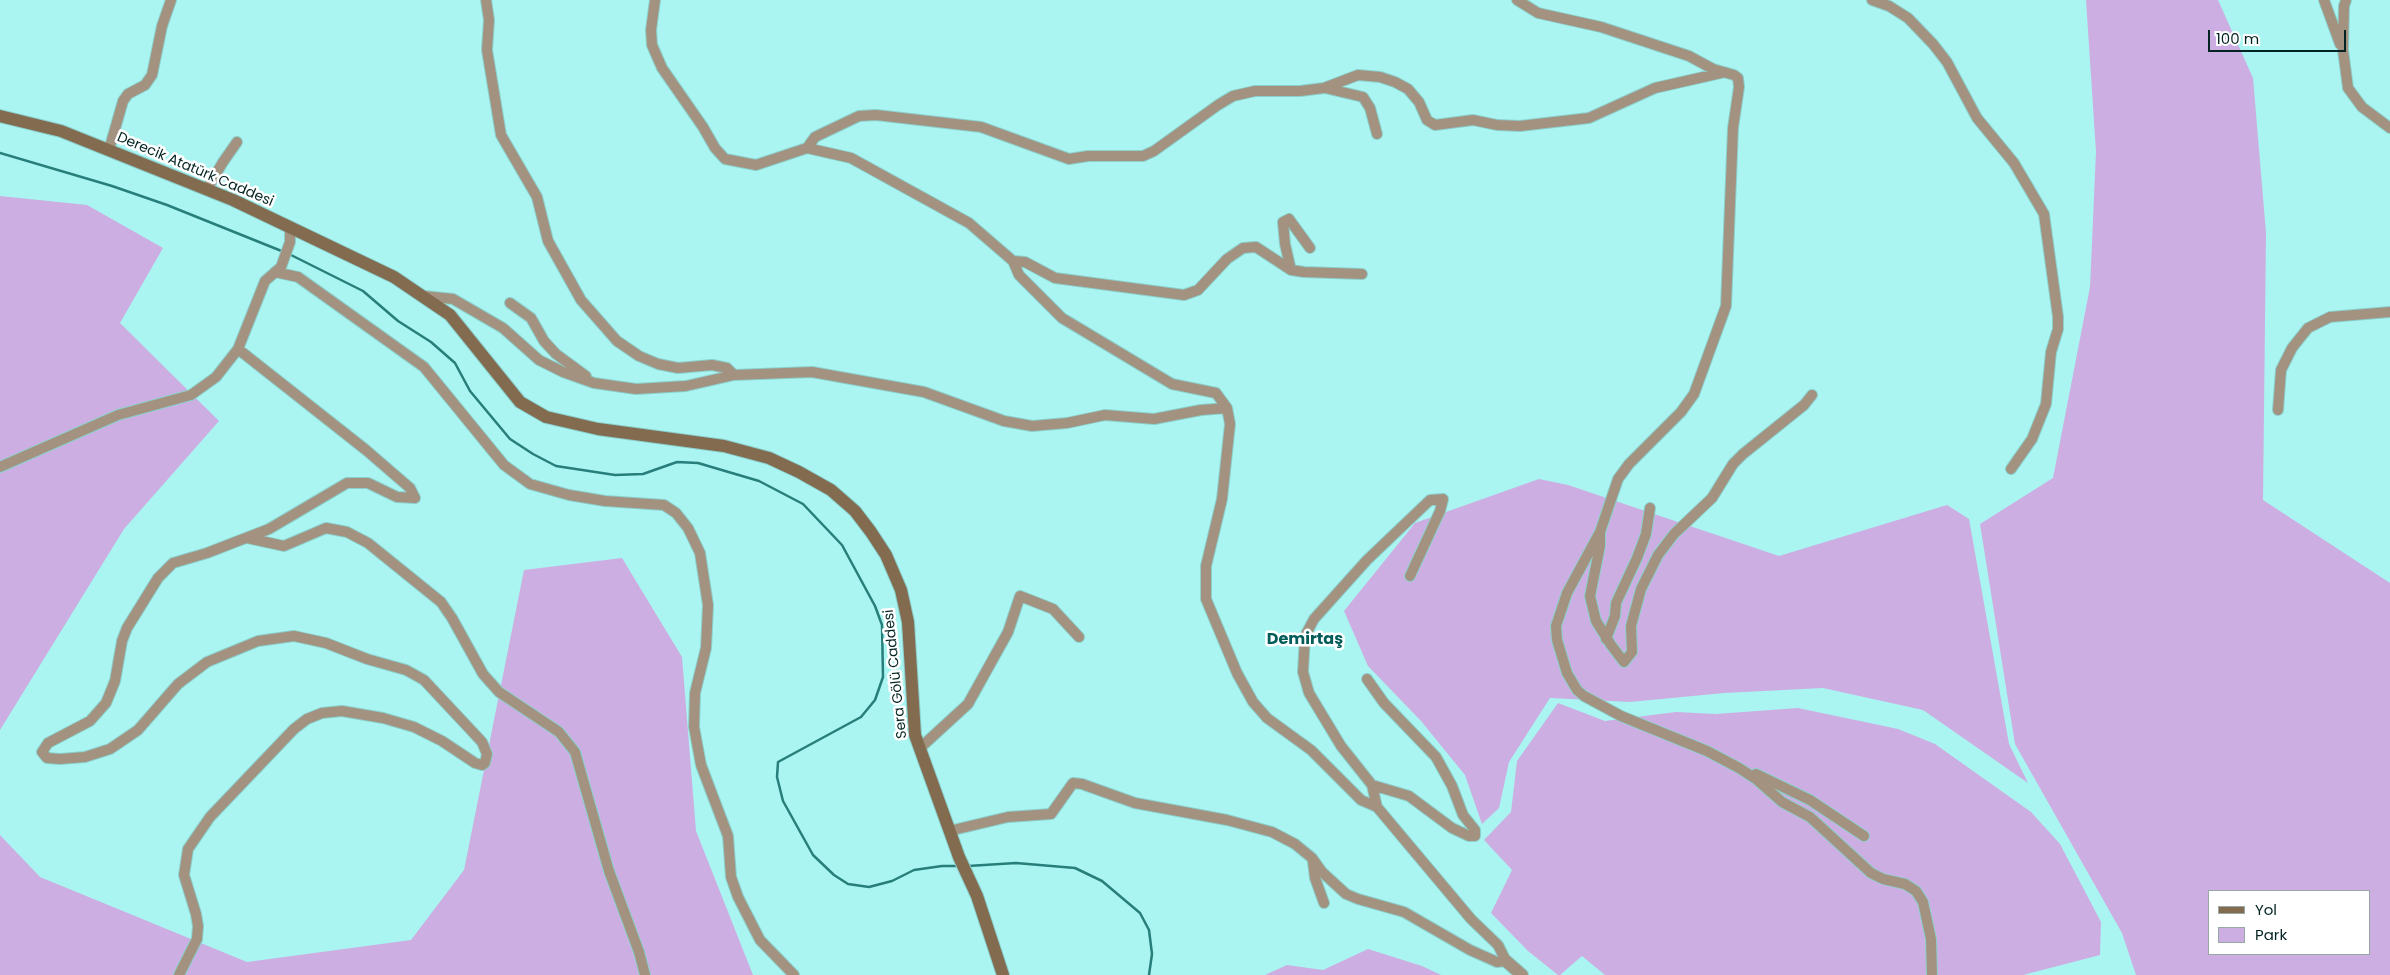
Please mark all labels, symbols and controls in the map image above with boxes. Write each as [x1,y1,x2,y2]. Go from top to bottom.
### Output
scale bar [2210,20,2348,52]
text: 100 m [2216,28,2259,49]
street label: Derecik Atatürk Caddesi [114,129,276,211]
street label: Sera Gölü Caddesi [881,609,911,739]
district label: Demirtaş [1267,630,1343,650]
legend [2208,890,2370,955]
text: Yol [2255,899,2277,920]
text: Park [2255,924,2287,945]

